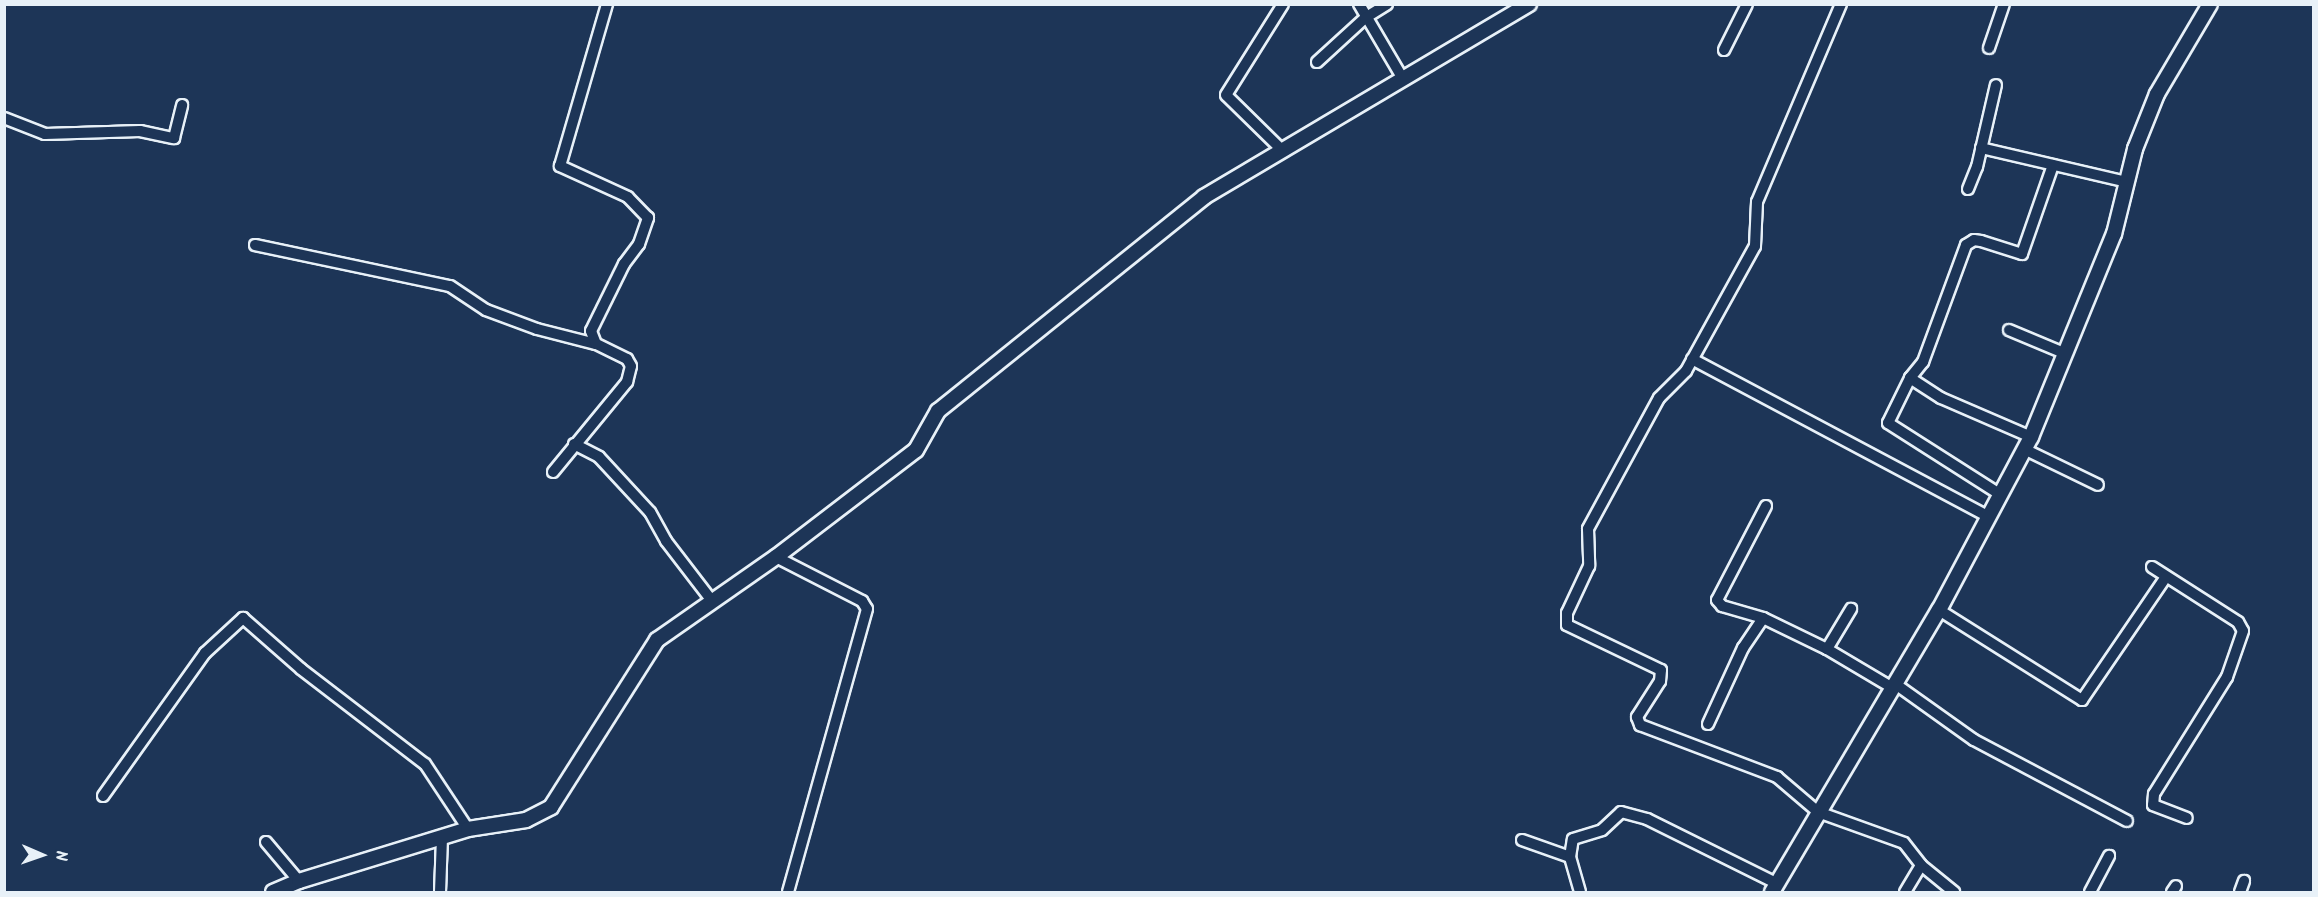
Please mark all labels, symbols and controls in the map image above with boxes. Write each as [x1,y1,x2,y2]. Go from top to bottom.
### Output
north arrow [12,825,72,885]
text: N [48,850,73,861]

